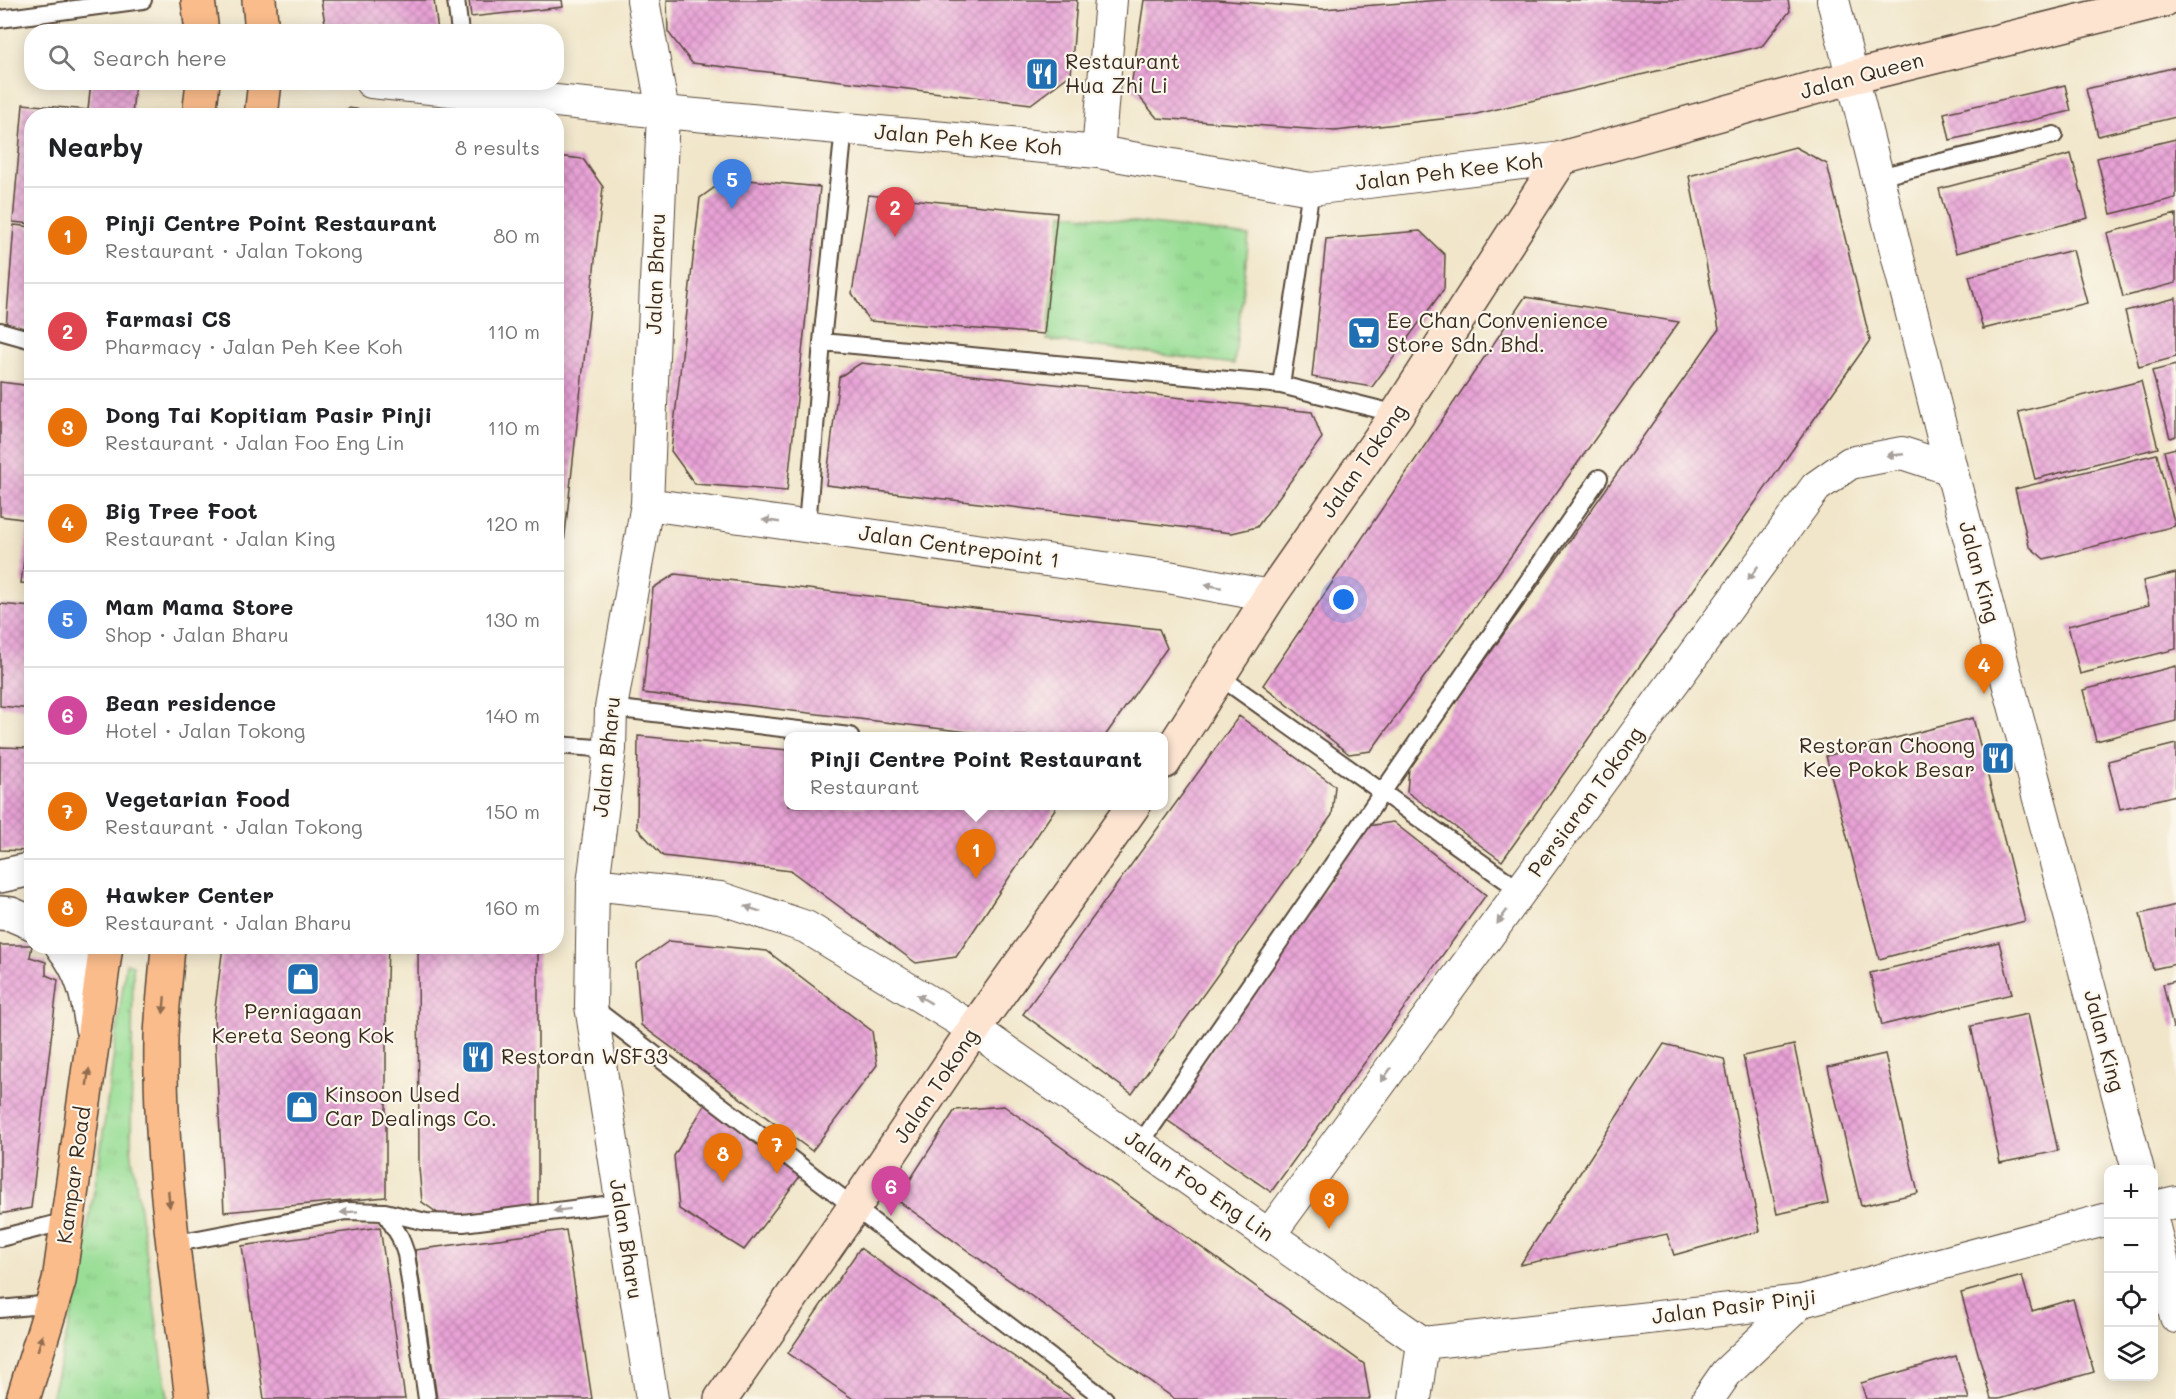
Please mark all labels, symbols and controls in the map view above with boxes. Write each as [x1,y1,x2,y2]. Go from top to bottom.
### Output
search box [24,24,564,90]
icon: search [45,41,78,74]
text: Search here [93,43,227,72]
street label: Jalan Queen [1797,45,1926,104]
place label: Restaurant Hua Zhi Li [1065,47,1180,98]
restaurant icon: Restaurant Hua Zhi Li [1024,56,1060,92]
street label: Jalan Peh Kee Koh [873,117,1063,160]
text: Nearby [48,130,143,164]
text: 8 results [455,134,540,160]
street label: Jalan Peh Kee Koh [1354,146,1544,195]
pin: 5 [712,160,752,209]
pin: 2 [876,188,914,237]
text: Pinji Centre Point Restaurant [105,208,437,237]
street label: Jalan Bharu [639,213,670,335]
text: 1 [63,222,72,248]
text: 80 m [493,222,540,248]
text: Restaurant · Jalan Tokong [105,237,363,263]
text: Farmasi CS [105,304,232,333]
place label: Ee Chan Convenience Store Sdn. Bhd. [1387,306,1608,357]
supermarket icon: Ee Chan Convenience Store Sdn. Bhd. [1346,315,1382,351]
text: 2 [62,318,73,344]
text: 110 m [487,318,540,344]
text: Pharmacy · Jalan Peh Kee Koh [105,333,402,359]
street label: Jalan Tokong [1314,398,1412,522]
text: Dong Tai Kopitiam Pasir Pinji [105,400,432,429]
text: 3 [62,414,74,440]
text: 110 m [487,414,540,440]
text: Restaurant · Jalan Foo Eng Lin [105,429,404,455]
one-way arrow [1886,450,1905,460]
text: Big Tree Foot [105,496,257,525]
text: 4 [61,510,74,536]
text: 120 m [485,510,540,536]
one-way arrow [761,516,780,525]
street label: Jalan Centrepoint 1 [857,518,1061,573]
street label: Jalan King [1954,518,2007,625]
text: Restaurant · Jalan King [105,525,335,551]
one-way arrow [1747,565,1759,581]
one-way arrow [1203,581,1222,590]
your location [1329,585,1358,614]
text: Mam Mama Store [105,592,293,621]
text: 5 [62,606,73,632]
text: 130 m [485,606,540,632]
text: Shop · Jalan Bharu [105,621,289,647]
pin: 4 [1964,644,2004,694]
text: Bean residence [105,688,276,717]
street label: Jalan Bharu [586,695,625,819]
text: 6 [61,702,74,728]
text: 140 m [485,702,540,728]
text: Hotel · Jalan Tokong [105,717,305,743]
street label: Persiaran Tokong [1521,721,1649,882]
place label: Restoran Choong Kee Pokok Besar [1799,731,1975,782]
popup [784,732,1168,810]
restaurant icon: Restoran Choong Kee Pokok Besar [1980,740,2016,776]
text: Pinji Centre Point Restaurant [810,744,1142,773]
text: Restaurant [810,773,920,799]
text: Vegetarian Food [105,784,290,813]
text: 7 [62,798,73,824]
text: 150 m [485,798,540,824]
text: Restaurant · Jalan Tokong [105,813,363,839]
pin: 1 [956,830,996,879]
text: Hawker Center [105,880,274,909]
text: 8 [61,894,74,920]
text: 160 m [484,894,540,920]
one-way arrow [743,904,761,913]
text: Restaurant · Jalan Bharu [105,909,352,935]
one-way arrow [1496,910,1508,925]
shop icon: Perniagaan Kereta Seong Kok [285,961,321,997]
street label: Jalan King [2079,987,2132,1094]
one-way arrow [916,993,932,1004]
one-way arrow [159,995,169,1014]
place label: Perniagaan Kereta Seong Kok [212,997,394,1048]
street label: Jalan Tokong [886,1023,983,1148]
restaurant icon: Restoran WSF33 [460,1039,496,1075]
place label: Restoran WSF33 [501,1042,668,1069]
one-way arrow [1381,1067,1393,1082]
one-way arrow [83,1068,92,1087]
place label: Kinsoon Used Car Dealings Co. [325,1080,497,1131]
shop icon: Kinsoon Used Car Dealings Co. [284,1089,320,1125]
street label: Kampar Road [50,1104,95,1245]
street label: Jalan Foo Eng Lin [1120,1123,1280,1246]
pin: 7 [758,1124,796,1174]
pin: 8 [704,1134,742,1183]
map controls [2104,1165,2158,1381]
button: + [2104,1165,2158,1219]
pin: 6 [872,1166,910,1216]
street label: Jalan Bharu [605,1177,650,1301]
pin: 3 [1310,1180,1348,1229]
one-way arrow [164,1190,173,1209]
one-way arrow [553,1206,572,1215]
one-way arrow [339,1207,358,1217]
button: − [2104,1219,2158,1273]
button: locate [2104,1273,2158,1327]
street label: Jalan Pasir Pinji [1650,1282,1818,1329]
button: layers [2104,1327,2158,1381]
one-way arrow [36,1334,45,1352]

